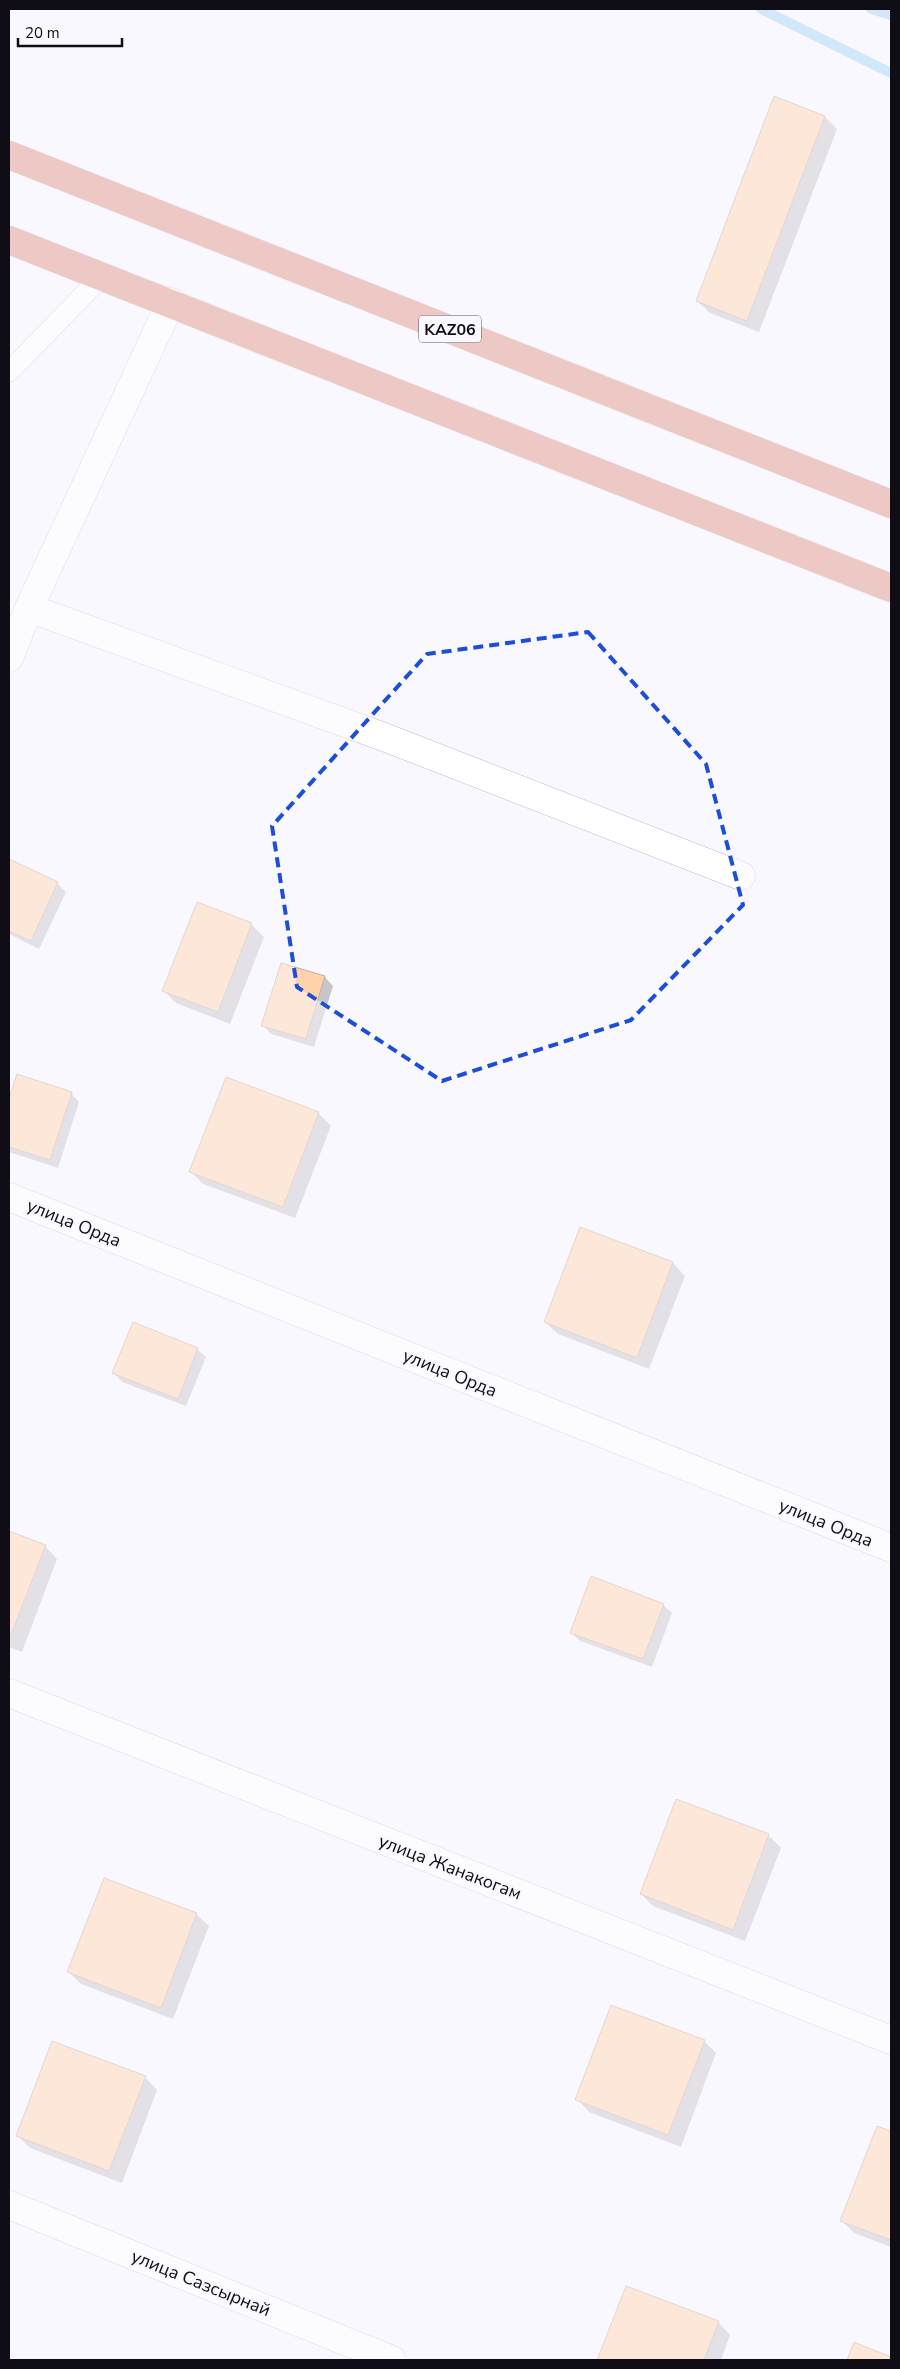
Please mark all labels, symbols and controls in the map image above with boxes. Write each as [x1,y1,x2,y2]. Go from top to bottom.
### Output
scale bar [18,15,121,47]
text: 20 m [25,23,60,43]
road number: KАZ06 [419,316,481,342]
street label: улица Орда [23,1193,125,1253]
street label: улица Орда [399,1343,501,1403]
street label: улица Орда [775,1493,877,1553]
street label: улица Жанакогам [375,1829,525,1905]
street label: улица Сазсырнай [128,2244,274,2322]

